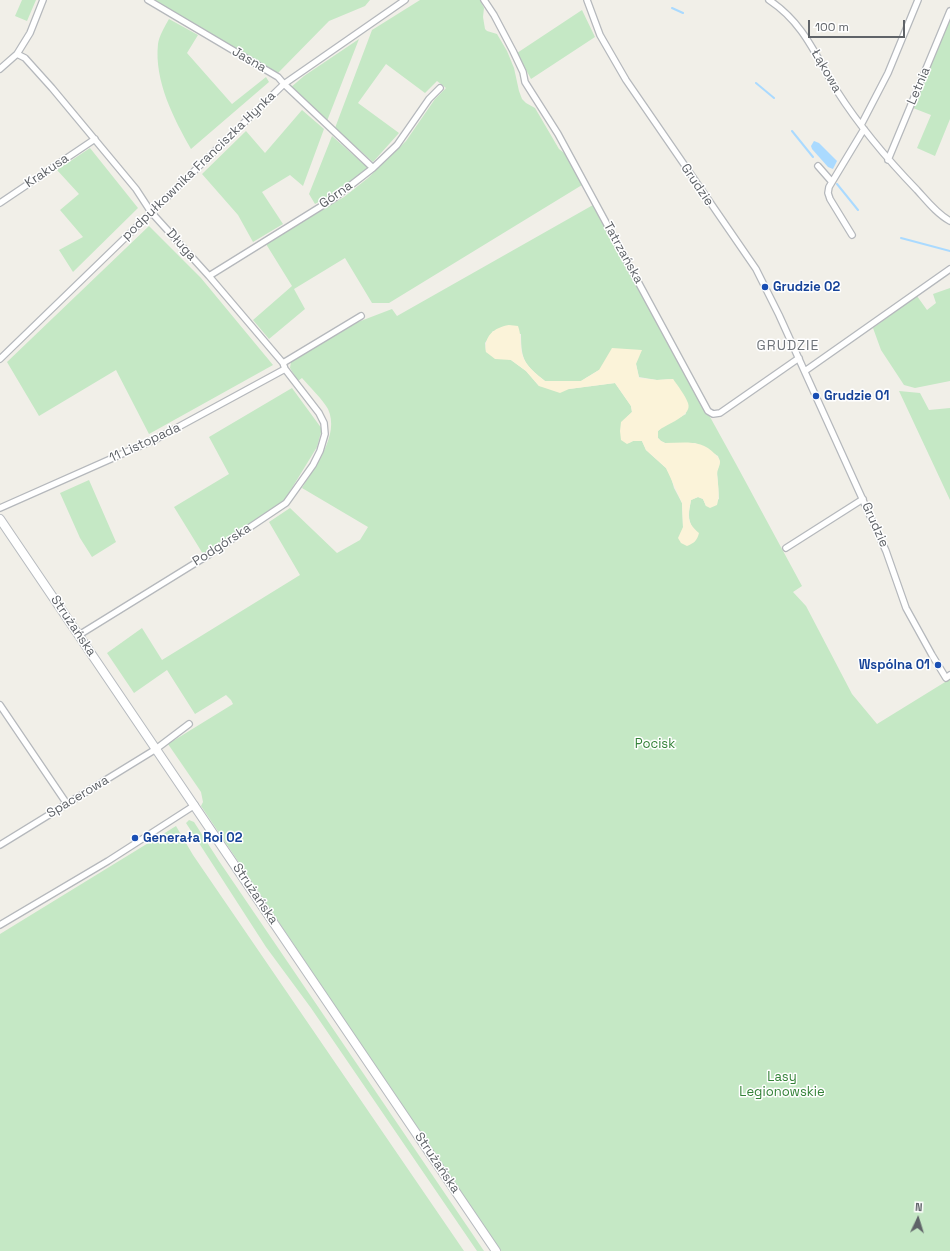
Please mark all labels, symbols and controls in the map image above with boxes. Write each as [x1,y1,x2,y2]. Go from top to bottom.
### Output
scale bar [810,12,907,38]
text: 100 m [815,19,849,35]
street label: Jasna [229,44,269,76]
street label: Łąkowa [807,46,845,96]
street label: Letnia [904,65,934,107]
street label: podpułkownika Franciszka Hynka [119,88,279,244]
street label: Krakusa [22,151,72,191]
street label: Grudzie [677,161,717,209]
street label: Górna [316,178,356,212]
street label: Tatrzańska [600,220,646,286]
street label: Długa [163,226,199,264]
place label: Grudzie 02 [773,279,840,295]
marker: Grudzie 02 [760,282,770,292]
district label: GRUDZIE [757,338,819,354]
place label: Grudzie 01 [824,388,889,404]
marker: Grudzie 01 [811,391,821,401]
street label: 11 Listopada [107,420,183,466]
street label: Grudzie [858,500,892,550]
street label: Podgórska [190,520,254,570]
street label: Strużańska [47,593,99,659]
place label: Wspólna 01 [859,657,930,673]
marker: Wspólna 01 [933,660,943,670]
park label: Pocisk [635,736,675,752]
street label: Spacerowa [44,772,112,822]
place label: Generała Roi 02 [143,830,242,846]
marker: Generała Roi 02 [130,833,140,843]
street label: Strużańska [229,861,281,927]
park label: Lasy Legionowskie [739,1069,825,1100]
street label: Strużańska [411,1130,463,1196]
north arrow [898,1199,938,1239]
text: N [915,1200,923,1214]

